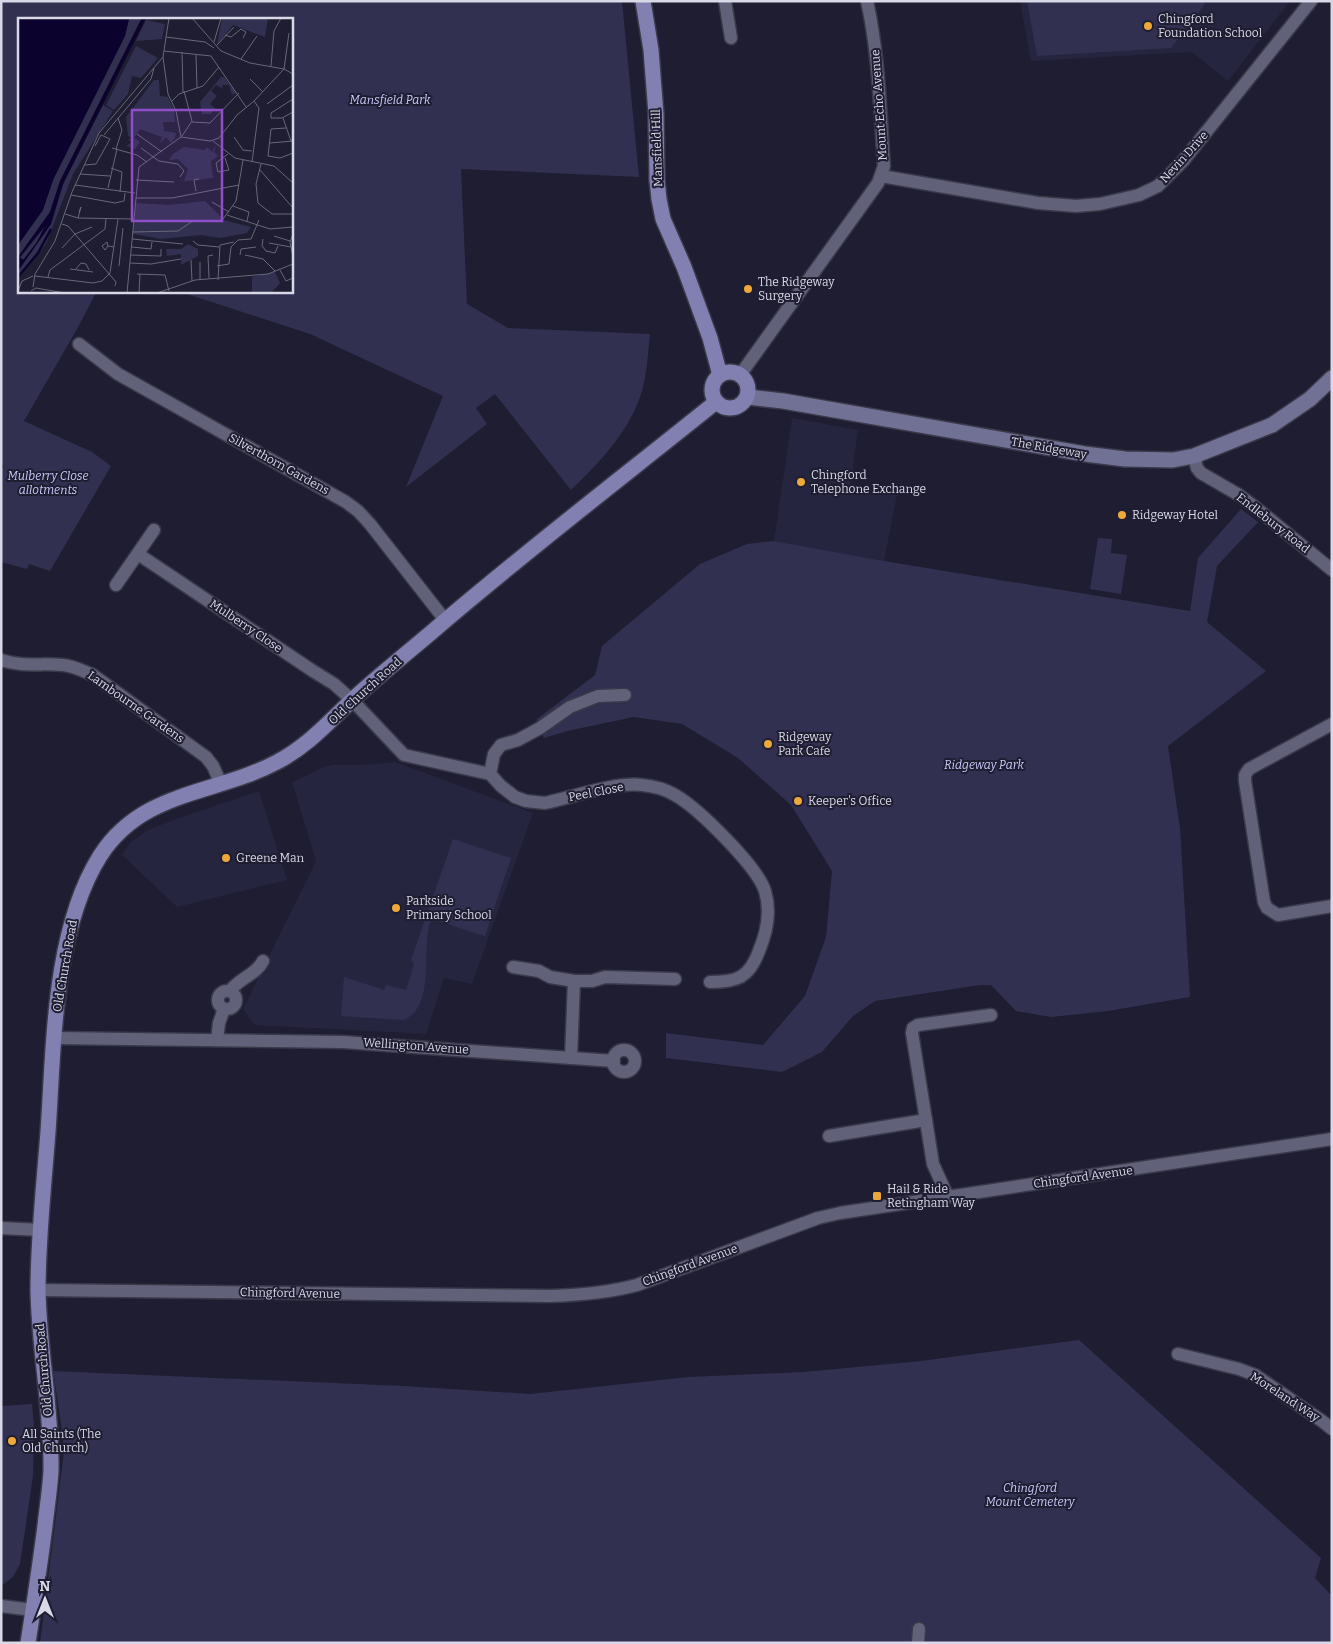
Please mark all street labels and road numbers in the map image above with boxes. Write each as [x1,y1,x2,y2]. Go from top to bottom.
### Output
street label: Mount Echo Avenue [868,49,890,161]
street label: Mansfield Hill [649,108,665,187]
street label: Nevin Drive [1157,128,1211,186]
street label: Silverthorn Gardens [226,431,332,498]
street label: The Ridgeway [1010,434,1089,462]
street label: Endlebury Road [1234,490,1312,556]
street label: Mulberry Close [207,597,285,655]
street label: Old Church Road [326,655,404,727]
street label: Lambourne Gardens [85,668,187,746]
street label: Peel Close [567,780,625,804]
street label: Old Church Road [50,919,80,1013]
street label: Wellington Avenue [363,1035,469,1057]
street label: Chingford Avenue [1032,1163,1134,1191]
street label: Chingford Avenue [640,1241,740,1289]
street label: Chingford Avenue [240,1285,340,1301]
street label: Old Church Road [33,1323,55,1417]
street label: Moreland Way [1248,1369,1323,1425]

